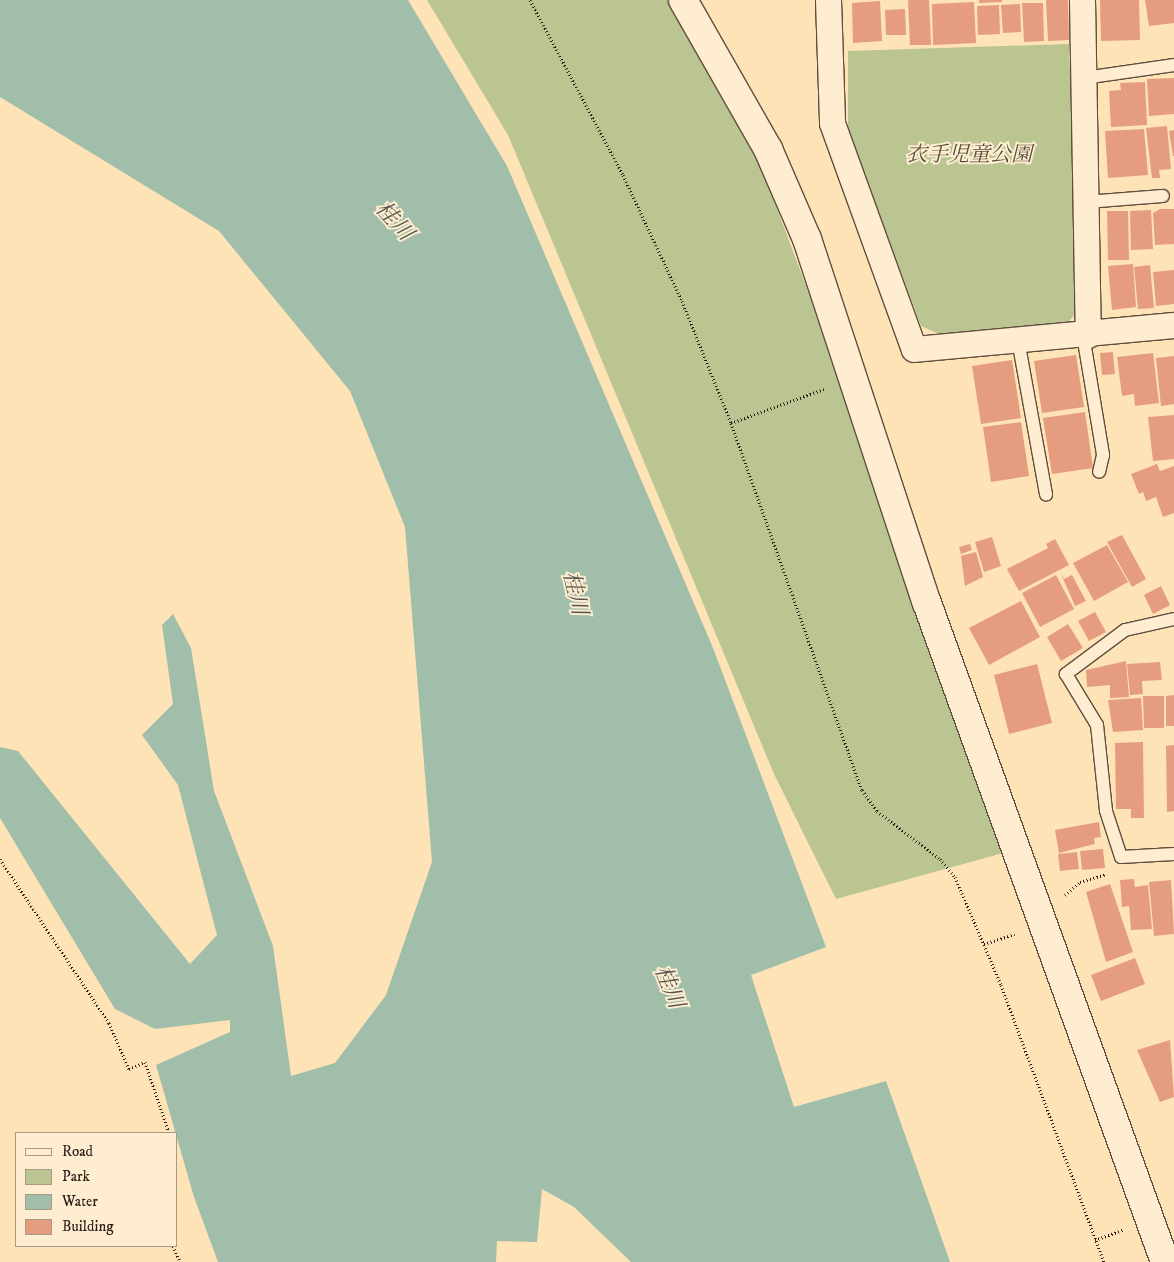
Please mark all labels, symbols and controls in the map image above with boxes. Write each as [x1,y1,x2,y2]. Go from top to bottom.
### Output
park label: 衣手児童公園 [906,142,1032,168]
water label: 桂川 [369,196,419,246]
water label: 桂川 [557,569,593,617]
water label: 桂川 [649,962,689,1012]
legend [15,1132,178,1247]
text: Road [62,1142,93,1161]
text: Park [62,1167,90,1186]
text: Water [62,1192,98,1211]
text: Building [62,1217,114,1236]

